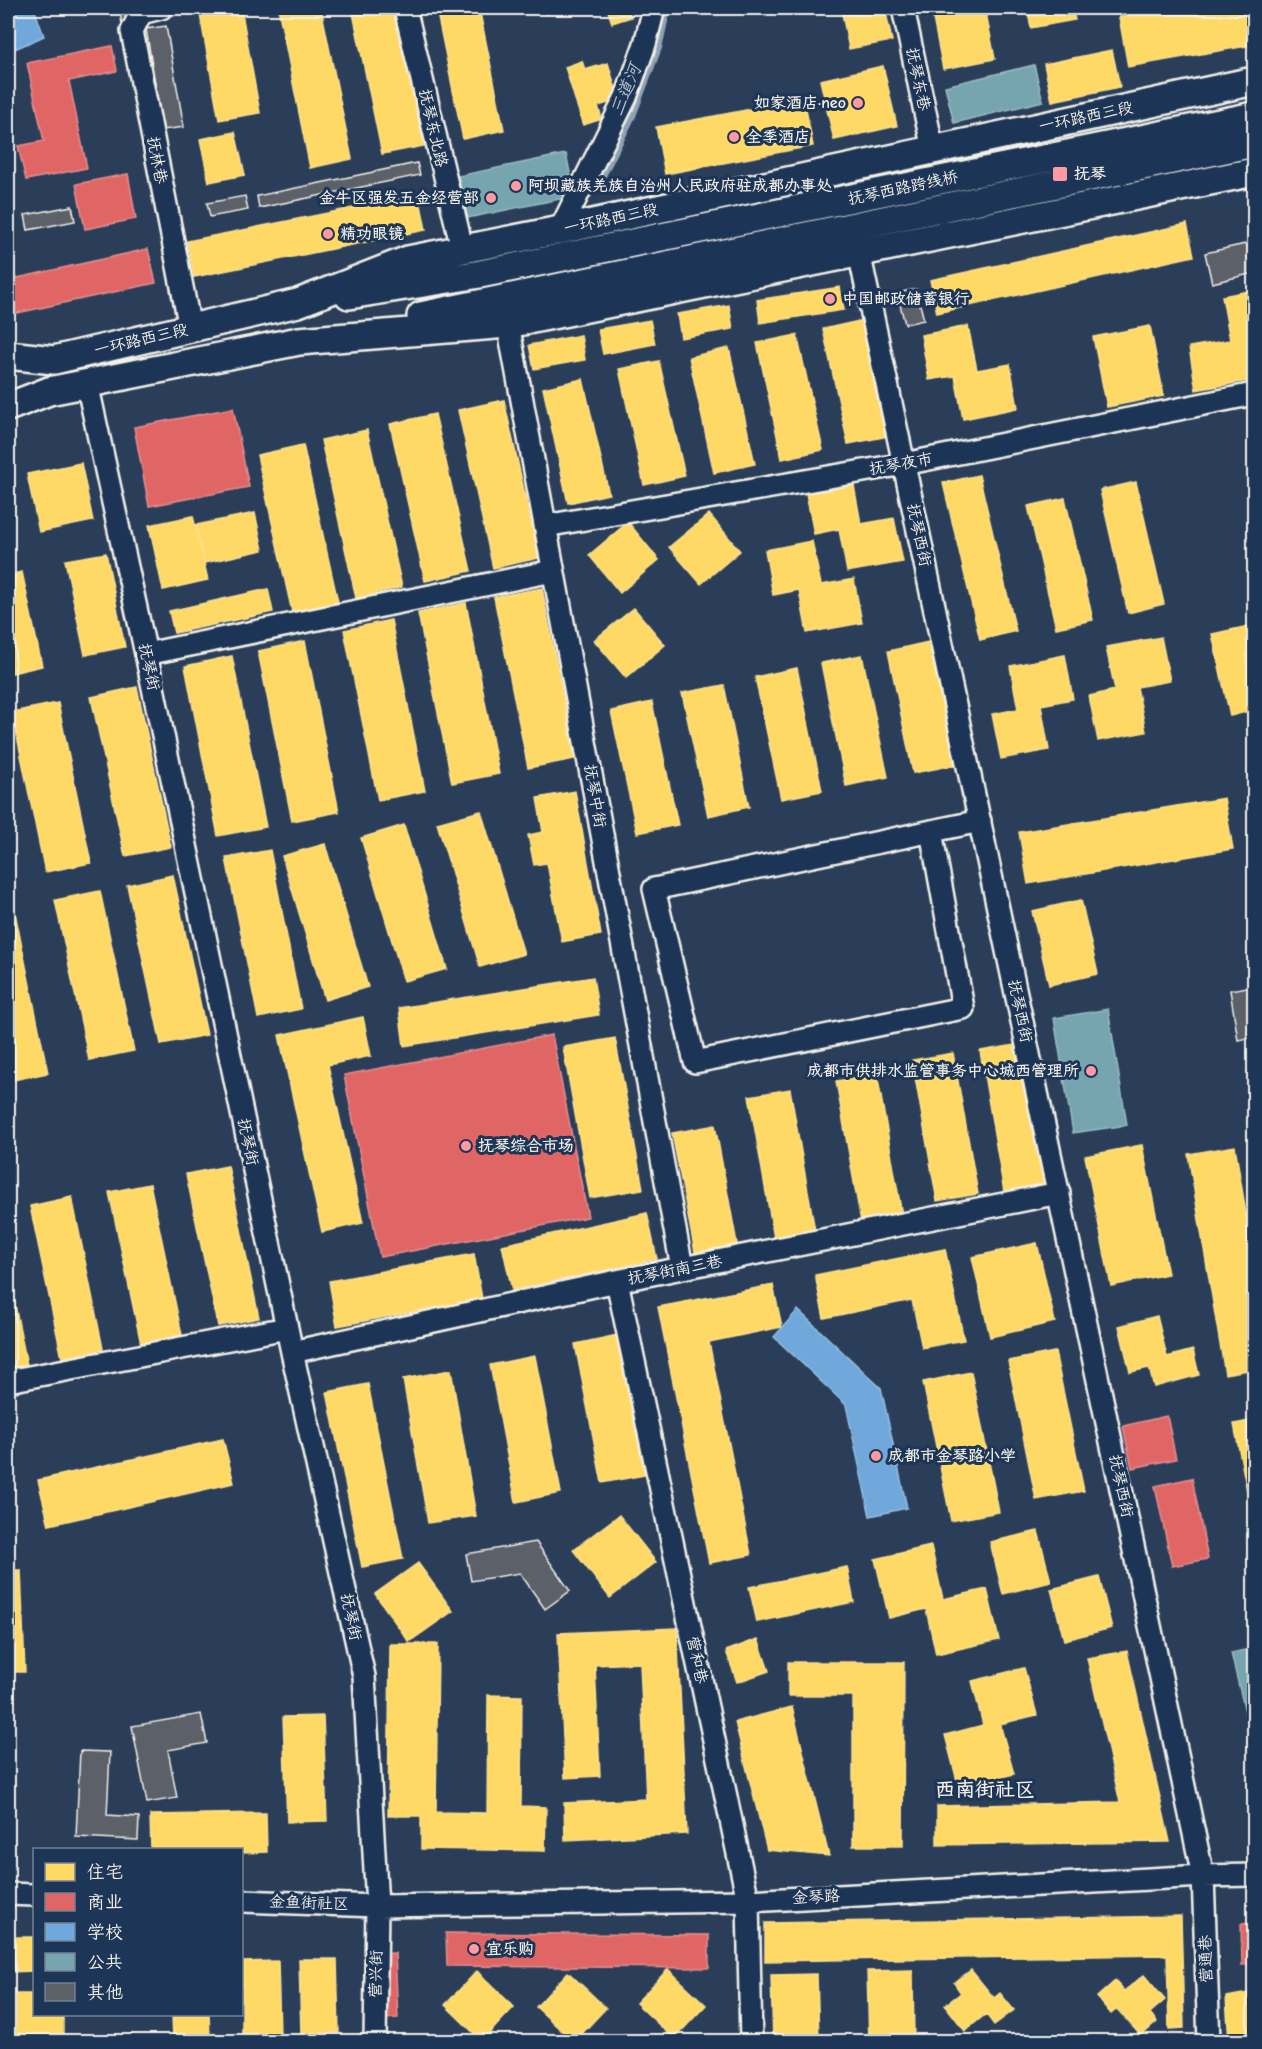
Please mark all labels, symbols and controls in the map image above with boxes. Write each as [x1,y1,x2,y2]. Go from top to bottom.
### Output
street label: 抚琴东巷 [903,46,933,112]
water label: 三道河 [606,58,647,119]
street label: 抚琴东北路 [415,87,451,169]
place label: 如家酒店·neo [754,94,846,112]
marker: 如家酒店·neo [851,96,865,110]
street label: 一环路西三段 [1037,98,1135,136]
place label: 全季酒店 [746,128,810,146]
marker: 全季酒店 [727,130,741,144]
street label: 抚林巷 [144,135,170,185]
marker: 抚琴 [1051,165,1069,183]
place label: 抚琴 [1074,165,1106,183]
street label: 抚琴西路跨线桥 [846,168,960,208]
place label: 阿坝藏族羌族自治州人民政府驻成都办事处 [528,177,833,195]
marker: 阿坝藏族羌族自治州人民政府驻成都办事处 [509,179,523,193]
place label: 金牛区强发五金经营部 [319,189,479,207]
marker: 金牛区强发五金经营部 [484,191,498,205]
street label: 一环路西三段 [562,200,660,238]
place label: 精功眼镜 [340,225,404,243]
marker: 精功眼镜 [321,227,335,241]
place label: 中国邮政储蓄银行 [842,290,970,308]
marker: 中国邮政储蓄银行 [823,292,837,306]
street label: 一环路西三段 [92,320,190,360]
street label: 抚琴夜市 [868,450,934,478]
street label: 抚琴西街 [904,502,934,568]
street label: 抚琴街 [135,642,163,692]
street label: 抚琴中街 [581,763,609,829]
street label: 抚琴西街 [1005,978,1035,1044]
place label: 成都市供排水监管事务中心城西管理所 [807,1062,1079,1080]
marker: 成都市供排水监管事务中心城西管理所 [1084,1064,1098,1078]
street label: 抚琴街 [234,1117,262,1167]
place label: 抚琴综合市场 [478,1137,574,1155]
marker: 抚琴综合市场 [459,1139,473,1153]
street label: 抚琴街南三巷 [626,1252,724,1288]
place label: 成都市金琴路小学 [888,1447,1016,1465]
marker: 成都市金琴路小学 [869,1449,883,1463]
street label: 抚琴西街 [1106,1453,1136,1519]
street label: 抚琴街 [337,1592,365,1642]
street label: 营和巷 [683,1635,711,1685]
district label: 西南街社区 [935,1778,1035,1801]
legend [33,1848,243,2016]
text: 住宅 [87,1862,123,1883]
street label: 金琴路 [792,1887,840,1907]
text: 商业 [87,1892,123,1913]
street label: 金鱼街社区 [269,1893,349,1913]
text: 学校 [87,1922,123,1943]
street label: 营通巷 [1196,1935,1216,1983]
place label: 宜乐购 [486,1940,534,1958]
marker: 宜乐购 [467,1942,481,1956]
street label: 营兴街 [367,1950,385,1998]
text: 公共 [87,1952,123,1973]
text: 其他 [87,1982,123,2003]

